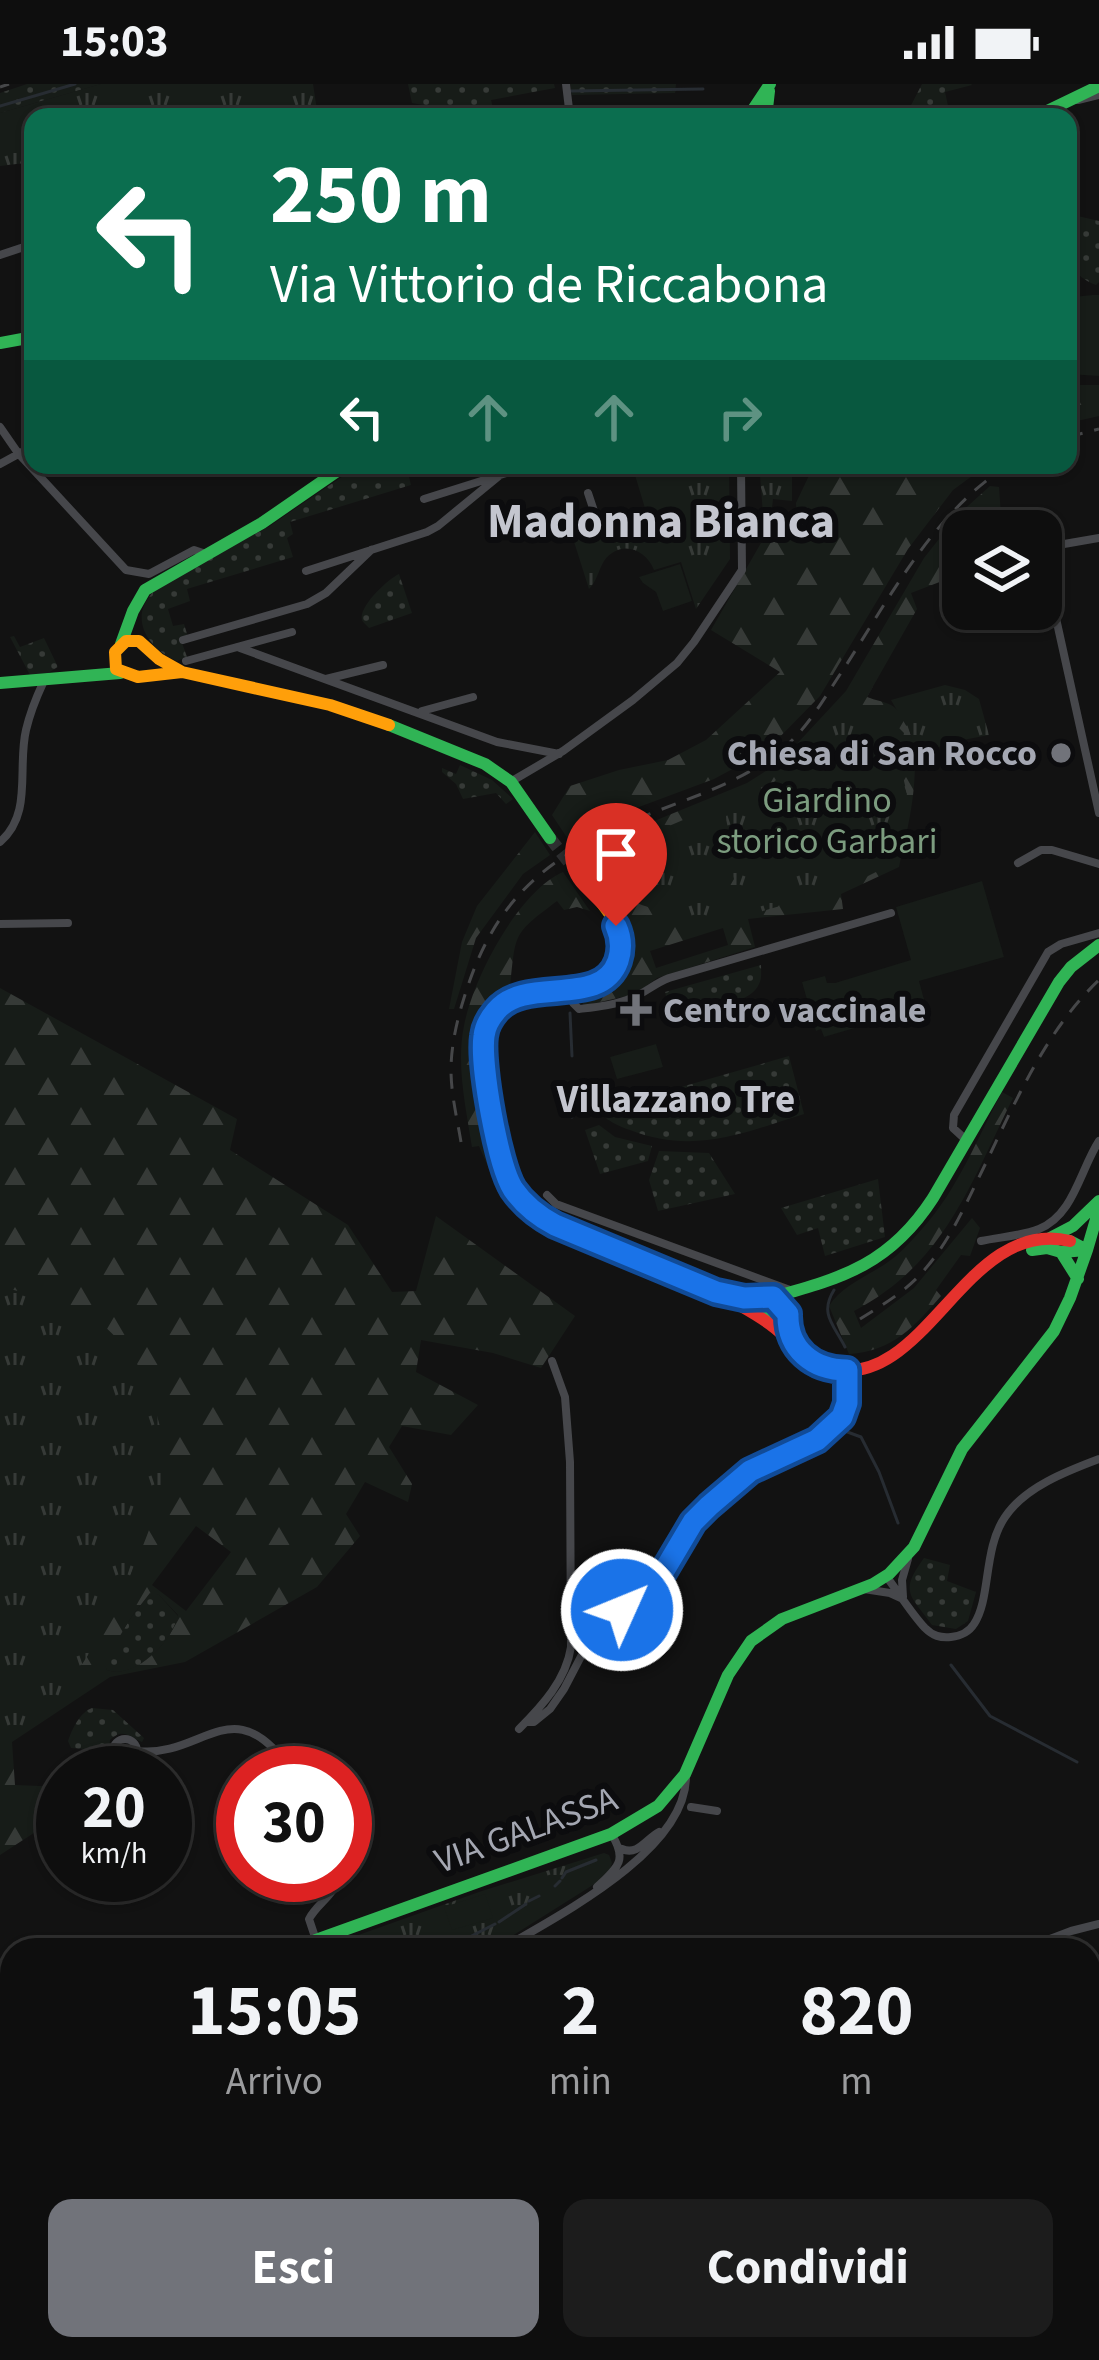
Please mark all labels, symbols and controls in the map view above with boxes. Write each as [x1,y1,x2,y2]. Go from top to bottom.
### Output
text: 15:03 [60,10,169,74]
text: 250 m [270,136,492,256]
icon: left [72,156,228,312]
text: Via Vittorio de Riccabona [270,247,828,324]
icon: left [329,384,395,450]
icon: ahead [455,384,521,450]
icon: ahead [581,384,647,450]
icon: right [707,384,773,450]
district label: Madonna Bianca [487,488,835,556]
map controls [942,510,1062,630]
button: layers [942,510,1062,630]
place label: Chiesa di San Rocco [727,728,1037,779]
marker: Chiesa di San Rocco [1048,740,1074,766]
park label: Giardino storico Garbari [716,775,938,867]
pin [565,803,667,926]
icon: arrive [583,821,649,887]
place label: Centro vaccinale [663,985,926,1036]
marker: Centro vaccinale [620,994,652,1026]
district label: Villazzano Tre [556,1072,795,1128]
position arrow [559,1547,685,1673]
speed limit sign: 30 [216,1746,372,1902]
text: 20 [82,1766,146,1851]
street label: VIA GALASSA [428,1773,625,1887]
text: km/h [81,1832,147,1875]
text: 15:05 [188,1960,361,2063]
text: 2 [561,1960,599,2063]
text: 820 [799,1960,914,2063]
text: Arrivo [226,2054,323,2110]
text: min [549,2054,612,2110]
text: m [840,2054,873,2110]
button: Esci [48,2199,539,2337]
button: Condividi [563,2199,1053,2337]

